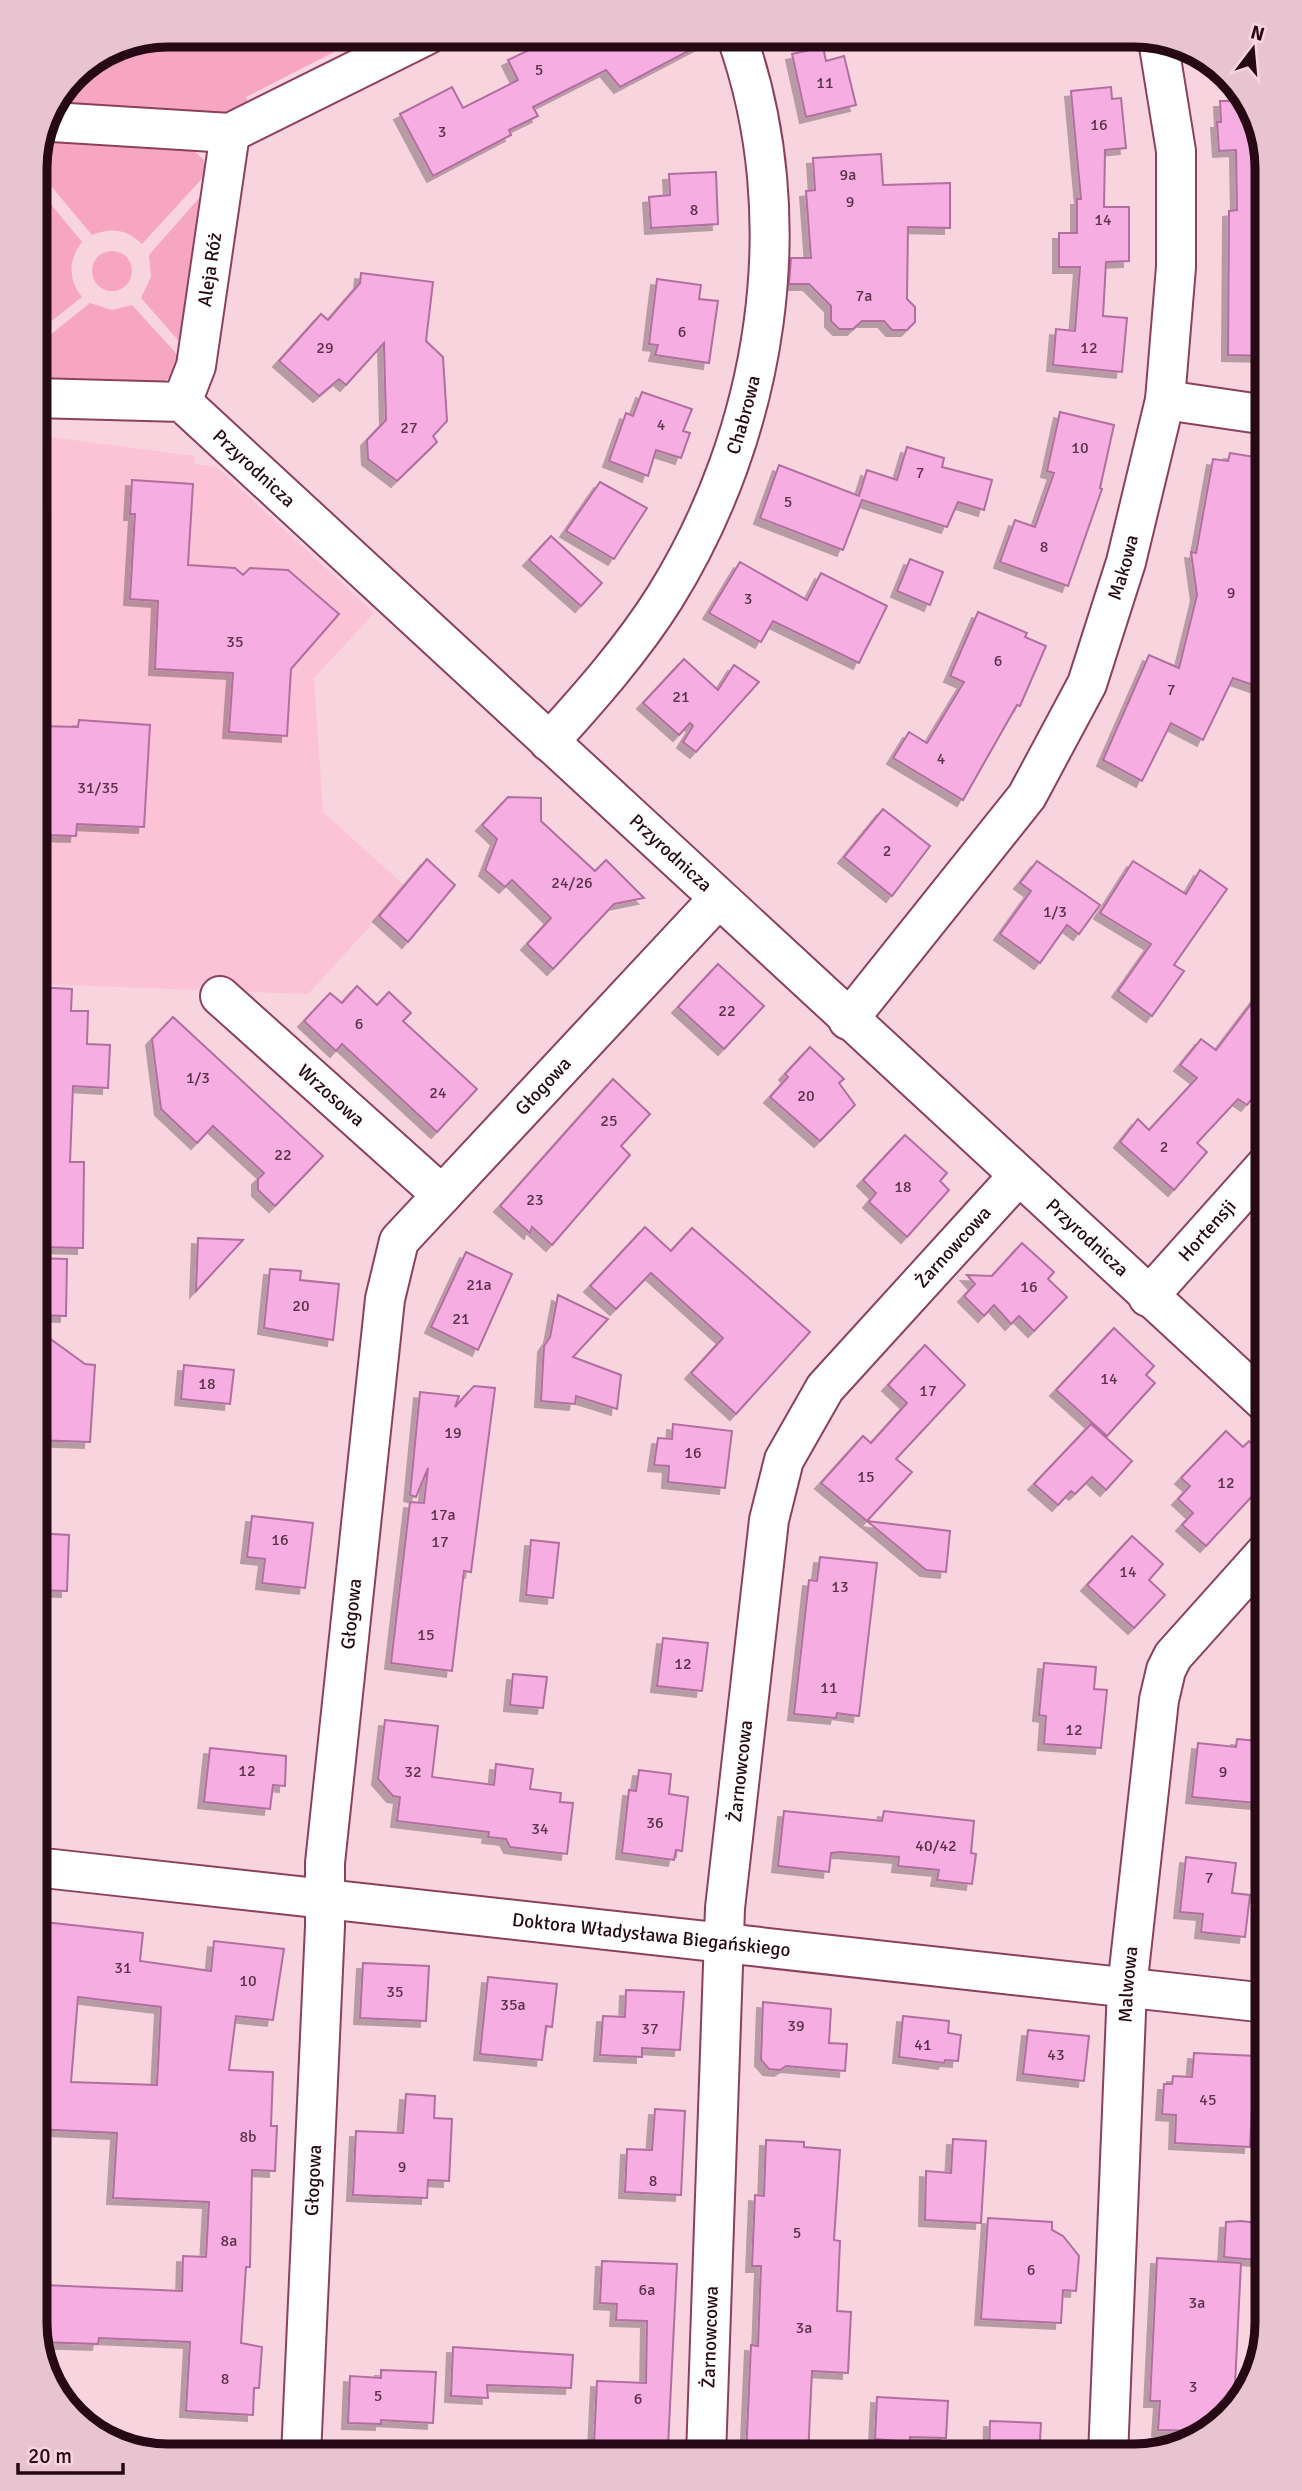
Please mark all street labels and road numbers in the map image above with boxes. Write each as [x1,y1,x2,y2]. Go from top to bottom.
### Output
street label: Aleja Róż [193,231,227,308]
street label: Chabrowa [721,373,766,458]
street label: Przyrodnicza [208,424,300,513]
street label: Makowa [1103,532,1144,603]
street label: Przyrodnicza [624,809,717,897]
street label: Głogowa [510,1052,576,1121]
street label: Wrzosowa [292,1059,370,1132]
street label: Przyrodnicza [1041,1194,1133,1282]
street label: Hortensji [1173,1195,1241,1267]
street label: Żarnowcowa [910,1201,997,1293]
street label: Głogowa [336,1577,367,1651]
street label: Żarnowcowa [723,1719,758,1823]
street label: Doktora Władysława Biegańskiego [511,1908,792,1962]
street label: Malwowa [1114,1945,1144,2023]
street label: Głogowa [300,2144,327,2216]
street label: Żarnowcowa [696,2286,724,2389]

